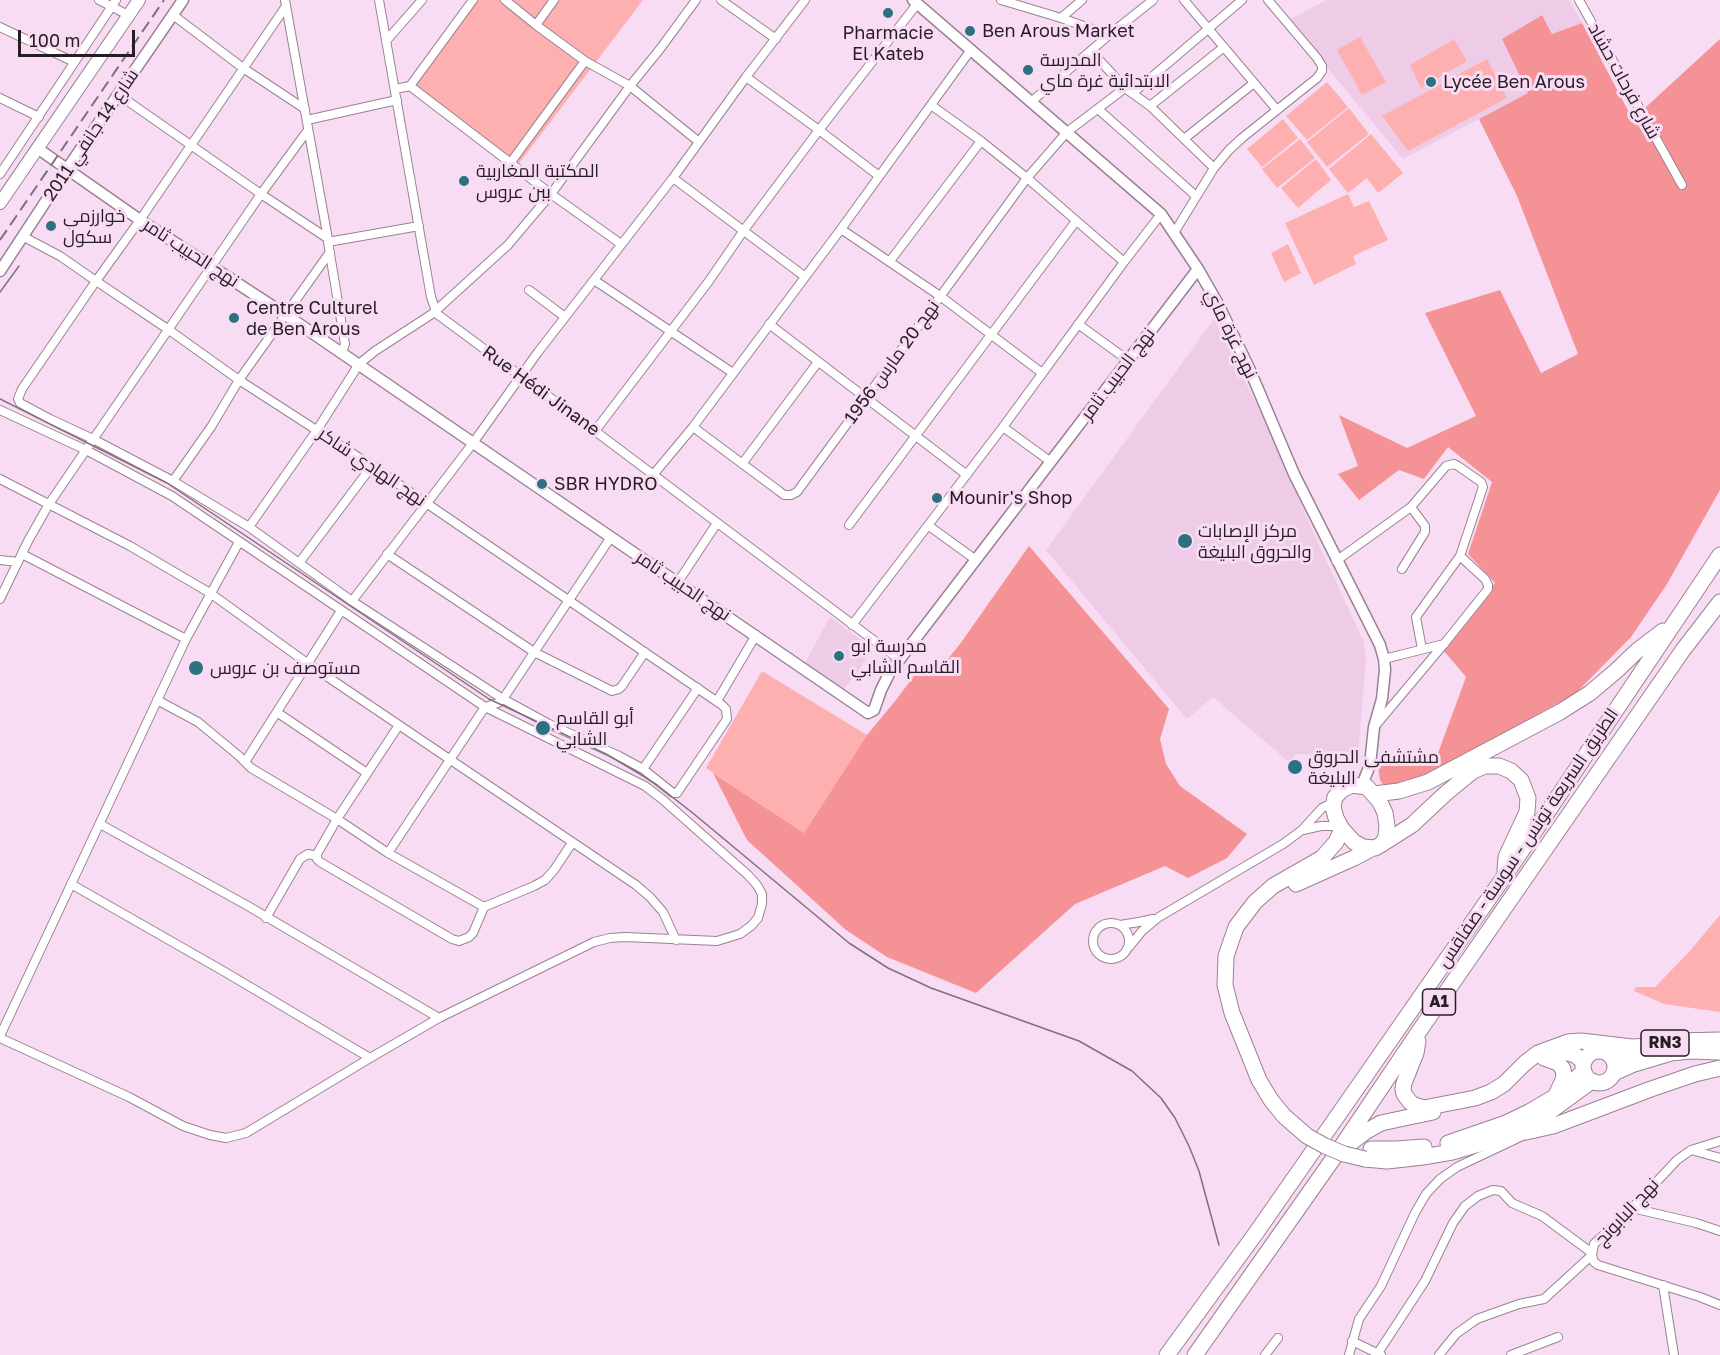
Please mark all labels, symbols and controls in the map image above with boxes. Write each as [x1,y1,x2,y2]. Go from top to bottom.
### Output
marker: Pharmacie El Kateb [881,6,895,20]
scale bar [21,18,138,56]
street label: شارع فرحات حشاد [1583,19,1665,143]
place label: Ben Arous Market [982,20,1135,42]
place label: Pharmacie El Kateb [842,22,934,64]
marker: Ben Arous Market [963,24,977,38]
text: 100 m [29,29,80,51]
place label: المدرسة الابتدائية غرة ماي [1040,49,1170,92]
marker: المدرسة الابتدائية غرة ماي [1021,63,1035,77]
street label: شارع 14 جانفي 2011 [39,65,143,205]
place label: Lycée Ben Arous [1443,71,1585,93]
marker: Lycée Ben Arous [1424,75,1438,89]
place label: المكتبة المغاربية ببن عروس [476,160,599,202]
marker: المكتبة المغاربية ببن عروس [457,174,471,188]
place label: خوارزمي سكول [63,205,125,248]
street label: نهج الحبيب ثامر [139,214,243,292]
marker: خوارزمي سكول [44,219,58,233]
street label: نهج غرة ماي [1200,286,1262,382]
street label: نهج 20 مارس 1956 [840,296,944,428]
place label: Centre Culturel de Ben Arous [246,297,378,340]
marker: Centre Culturel de Ben Arous [227,311,241,325]
street label: نهج الحبيب ثامر [1076,324,1160,424]
street label: Rue Hédi Jinane [478,341,604,441]
street label: نهج الهادي شاكر [314,423,430,511]
place label: SBR HYDRO [554,473,658,495]
marker: SBR HYDRO [535,477,549,491]
place label: Mounir's Shop [949,487,1072,509]
marker: Mounir's Shop [930,491,944,505]
place label: مركز الإصابات والحروق البليغة [1198,520,1311,562]
marker: مركز الإصابات والحروق البليغة [1176,532,1194,550]
street label: نهج الحبيب ثامر [631,546,735,626]
place label: مدرسة ابو القاسم الشابي [851,635,960,678]
marker: مدرسة ابو القاسم الشابي [832,649,846,663]
place label: مستوصف بن عروس [210,657,361,679]
marker: مستوصف بن عروس [187,659,205,677]
street label: الطريق السريعة تونس - سوسة - صفاقس [1433,704,1623,972]
place label: أبو القاسم الشابي [556,707,634,750]
marker: أبو القاسم الشابي [534,719,552,737]
place label: مشتشفى الحروق البليغة [1308,746,1439,789]
marker: مشتشفى الحروق البليغة [1286,758,1304,776]
road number: A1 [1422,989,1456,1015]
road number: RN3 [1641,1030,1689,1056]
street label: نهج البابونج [1590,1174,1664,1250]

